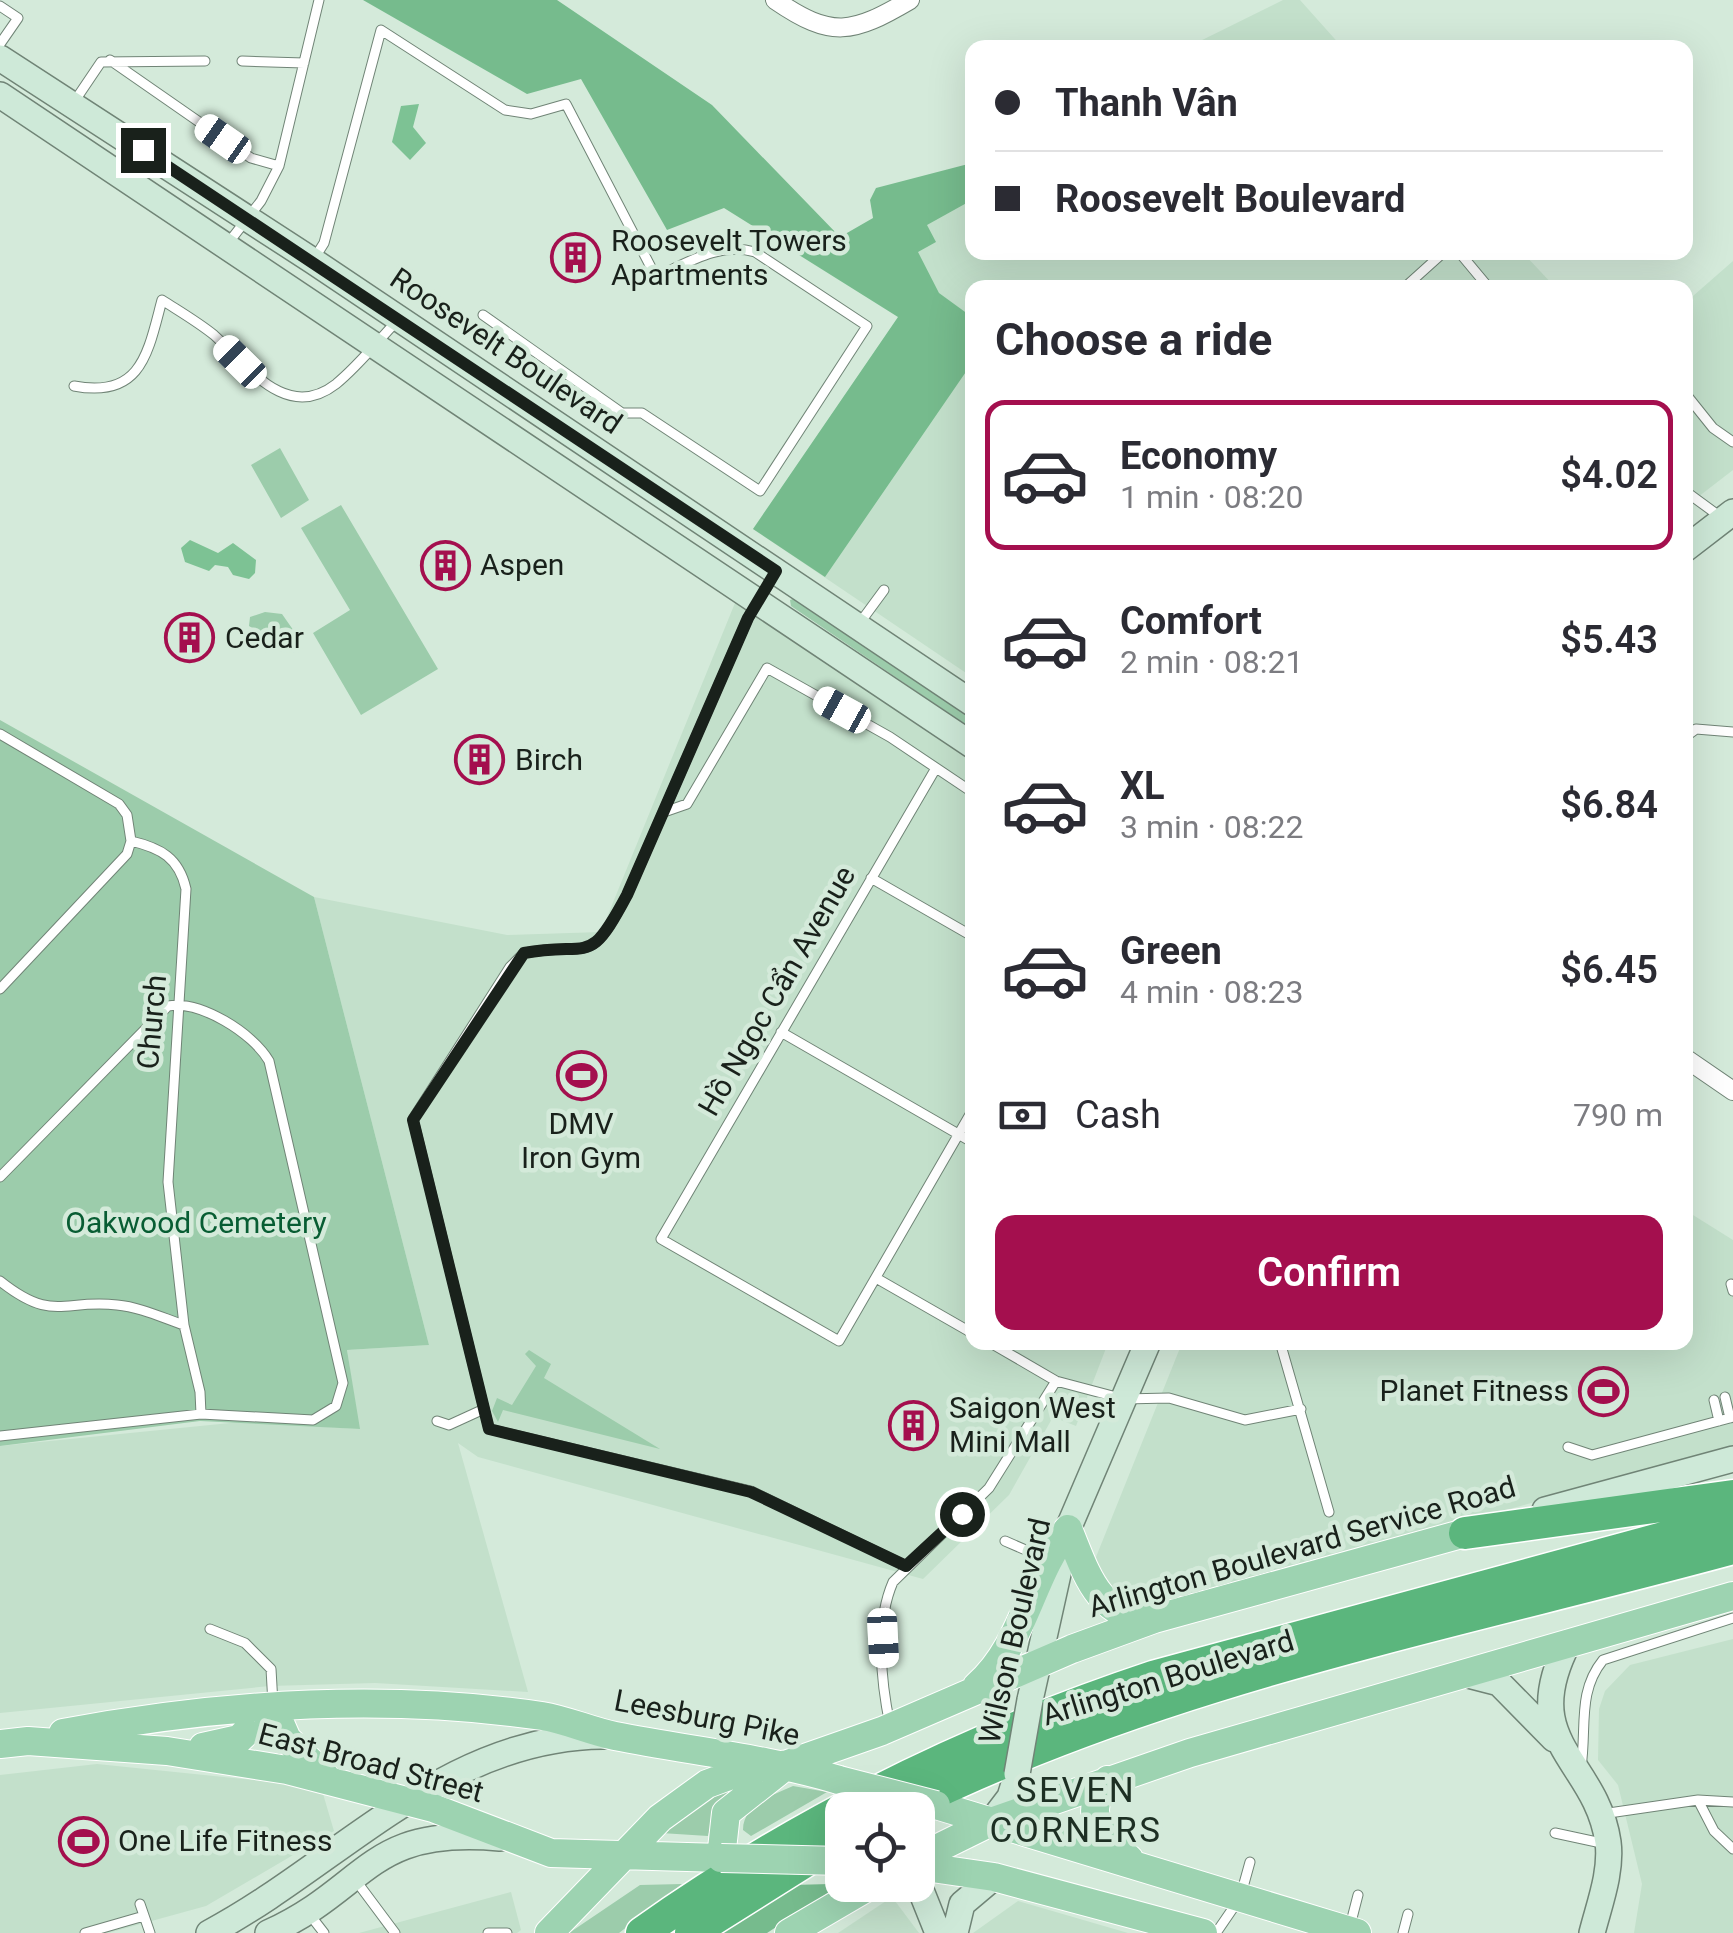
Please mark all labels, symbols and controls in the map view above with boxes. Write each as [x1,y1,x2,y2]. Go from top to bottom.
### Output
text: Thanh Vân [1055,81,1238,125]
car [190,110,256,168]
route end [121,128,166,173]
text: Roosevelt Boulevard [1055,177,1406,221]
place label: Roosevelt Towers Apartments [611,223,847,292]
building icon: Roosevelt Towers Apartments [550,232,602,284]
street label: Roosevelt Boulevard [384,260,629,441]
text: Choose a ride [995,313,1272,366]
car [208,330,272,394]
icon: car [1000,430,1090,520]
text: Economy [1120,434,1277,478]
text: $4.02 [1560,453,1658,497]
text: 1 min · 08:20 [1120,478,1303,516]
building icon: Aspen [419,539,471,591]
place label: Aspen [480,547,564,582]
icon: car [1000,595,1090,685]
text: Comfort [1120,599,1262,643]
building icon: Cedar [164,612,216,664]
text: $5.43 [1560,618,1658,662]
place label: Cedar [225,620,304,655]
text: 2 min · 08:21 [1120,643,1303,681]
car [808,682,876,738]
building icon: Birch [454,734,506,786]
place label: Birch [515,742,583,777]
icon: car [1000,760,1090,850]
text: XL [1120,764,1165,808]
text: $6.84 [1560,783,1658,827]
text: 3 min · 08:22 [1120,808,1303,846]
street label: Hồ Ngọc Cẩn Avenue [691,860,862,1122]
icon: car [1000,925,1090,1015]
text: Green [1120,929,1222,973]
text: $6.45 [1560,948,1658,992]
street label: Church [130,973,173,1071]
text: 4 min · 08:23 [1120,973,1303,1011]
sports icon: DMV Iron Gym [555,1049,607,1101]
icon: cash [995,1088,1050,1143]
text: Cash [1075,1093,1161,1137]
text: 790 m [1573,1096,1663,1134]
place label: DMV Iron Gym [521,1106,641,1175]
park label: Oakwood Cemetery [65,1205,327,1240]
button: Confirm [995,1215,1663,1330]
sports icon: Planet Fitness [1578,1365,1630,1417]
place label: Planet Fitness [1380,1373,1569,1408]
place label: Saigon West Mini Mall [949,1390,1116,1459]
building icon: Saigon West Mini Mall [888,1399,940,1451]
street label: Arlington Boulevard Service Road [1084,1469,1519,1624]
route start [940,1492,985,1537]
street label: Wilson Boulevard [972,1515,1058,1747]
car [866,1607,900,1669]
street label: Arlington Boulevard [1038,1623,1298,1732]
street label: Leesburg Pike [611,1682,803,1753]
street label: East Broad Street [255,1716,488,1809]
district label: SEVEN CORNERS [989,1770,1163,1851]
map controls [825,1792,935,1902]
button: locate [825,1792,935,1902]
sports icon: One Life Fitness [57,1815,109,1867]
place label: One Life Fitness [118,1823,333,1858]

